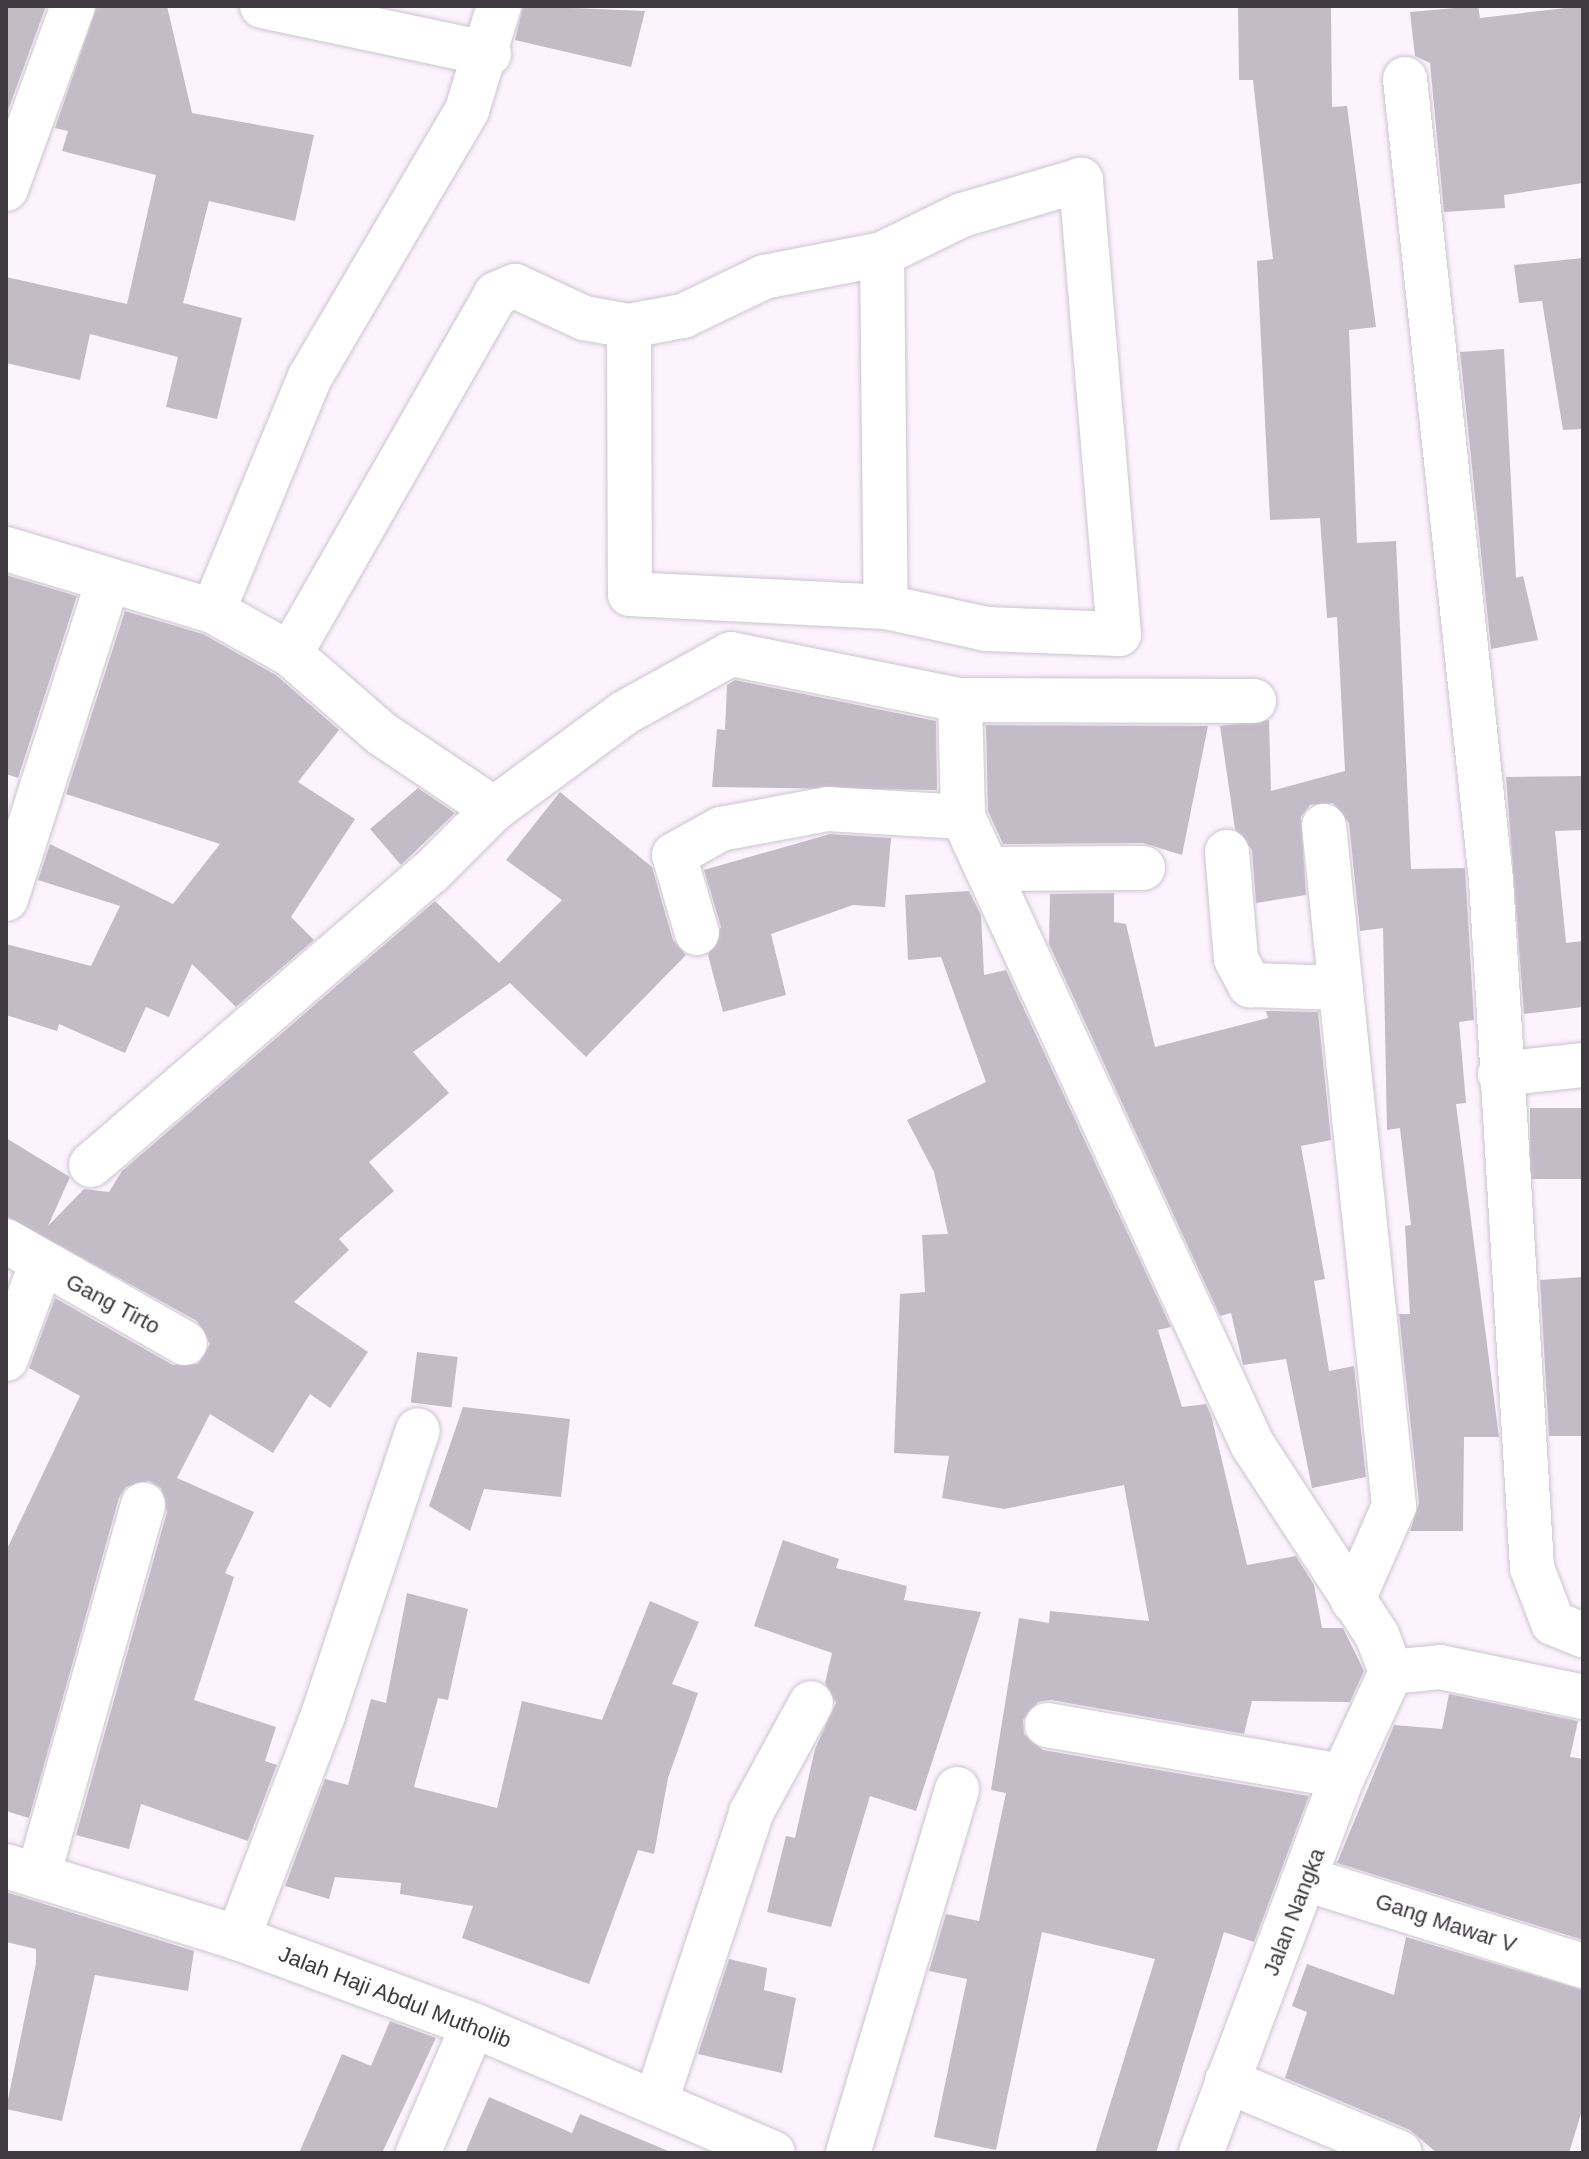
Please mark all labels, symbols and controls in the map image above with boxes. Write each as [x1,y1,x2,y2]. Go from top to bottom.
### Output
street label: Gang Tirto [61,1268,165,1340]
street label: Jalan Nangka [1258,1844,1330,1980]
street label: Gang Mawar V [1372,1888,1520,1958]
street label: Jalah Haji Abdul Mutholib [274,1940,516,2054]

